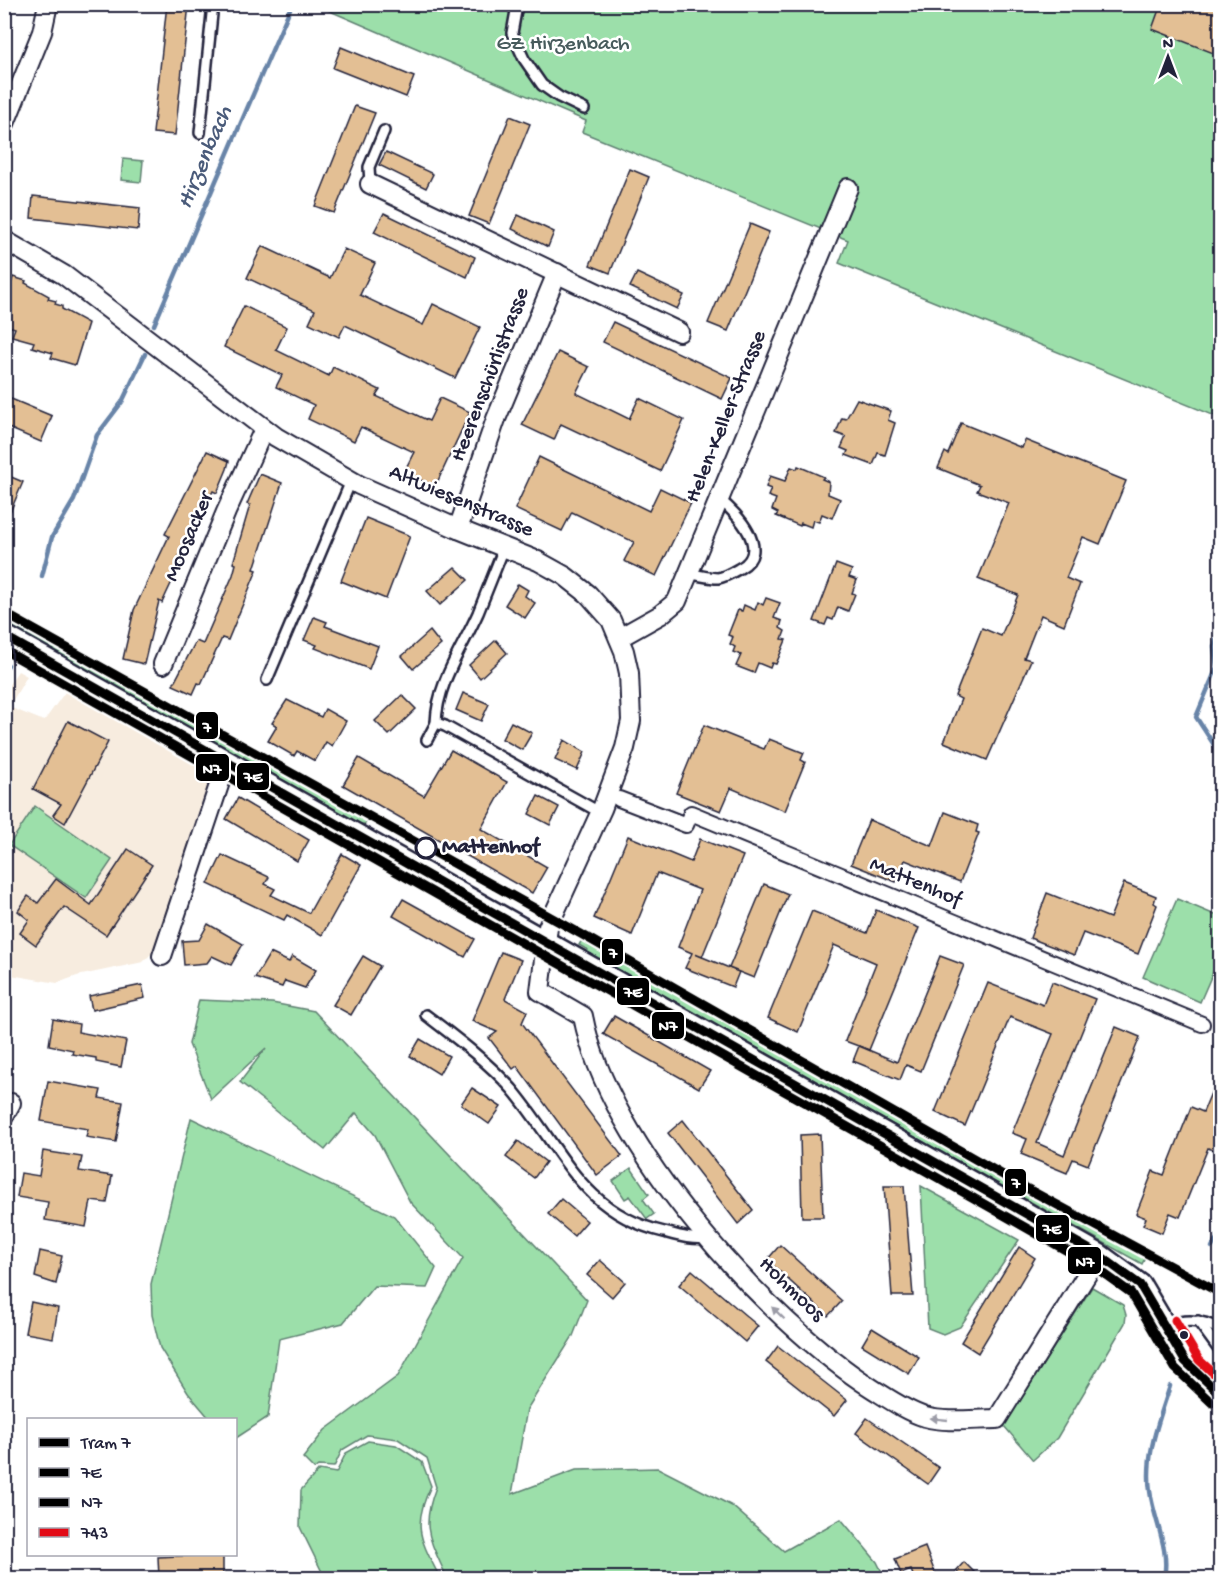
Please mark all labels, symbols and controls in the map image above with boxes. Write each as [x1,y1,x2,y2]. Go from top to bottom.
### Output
north arrow [1138,27,1198,87]
park label: GZ Hirzenbach [496,32,630,58]
text: N [1163,36,1174,55]
water label: Hirzenbach [171,101,241,214]
street label: Heerenschürlistrasse [446,284,536,466]
street label: Helen-Keller-Strasse [681,327,774,507]
street label: Altwiesenstrasse [385,460,538,544]
street label: Moosacker [160,486,221,586]
line badge: 7 [195,711,219,740]
text: 7 [202,720,212,739]
line badge: N7 [195,753,230,782]
text: N7 [203,762,222,781]
line badge: 7E [236,762,270,791]
text: 7E [243,770,263,789]
place label: Mattenhof [442,835,541,861]
marker: Mattenhof [415,837,437,859]
street label: Mattenhof [865,852,967,915]
line badge: 7 [601,938,624,966]
text: 7 [608,946,618,965]
line badge: 7E [616,977,650,1006]
text: 7E [623,985,643,1004]
line badge: N7 [651,1011,685,1040]
text: N7 [659,1019,678,1038]
line badge: 7 [1004,1168,1027,1197]
text: 7 [1011,1176,1021,1195]
line badge: 7E [1035,1214,1070,1243]
text: 7E [1042,1222,1062,1241]
line badge: N7 [1067,1246,1102,1275]
street label: Hohmoos [752,1252,830,1329]
text: N7 [1076,1255,1095,1274]
one-way arrow [770,1306,785,1320]
unlabelled marker [1178,1329,1190,1341]
one-way arrow [929,1414,948,1423]
legend [27,1418,237,1556]
text: Tram 7 [80,1434,131,1455]
text: 7E [80,1464,102,1485]
text: N7 [81,1494,103,1515]
text: 743 [80,1524,108,1545]

